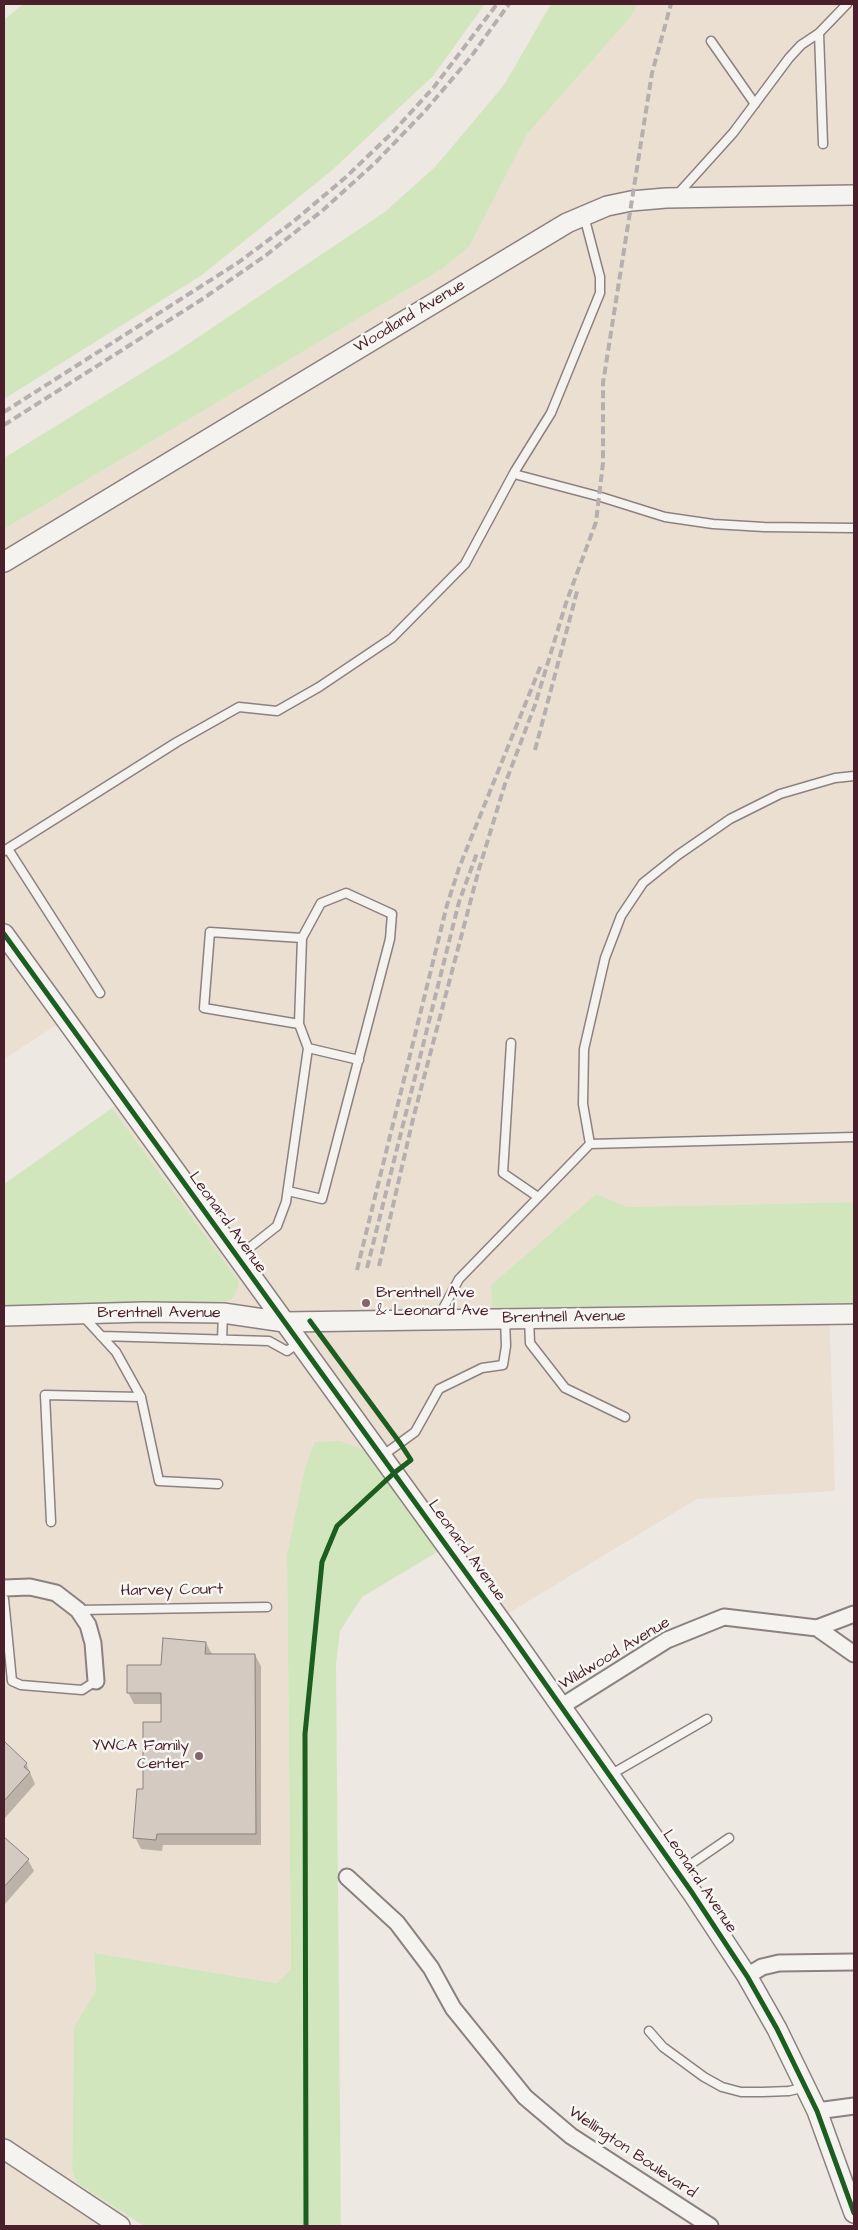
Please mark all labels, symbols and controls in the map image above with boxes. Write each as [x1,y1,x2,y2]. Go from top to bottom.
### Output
street label: Woodland Avenue [351,276,469,358]
street label: Leonard Avenue [184,1169,270,1277]
place label: Brentnell Ave & Leonard Ave [376,1284,489,1322]
marker: Brentnell Ave & Leonard Ave [360,1297,372,1309]
street label: Brentnell Avenue [97,1304,221,1324]
street label: Brentnell Avenue [502,1307,626,1329]
street label: Leonard Avenue [423,1497,509,1605]
street label: Harvey Court [121,1581,223,1601]
street label: Wildwood Avenue [556,1613,674,1695]
place label: YWCA Family Center [92,1737,189,1775]
marker: YWCA Family Center [193,1750,205,1762]
street label: Leonard Avenue [657,1827,741,1937]
street label: Wellington Boulevard [564,2103,700,2203]

